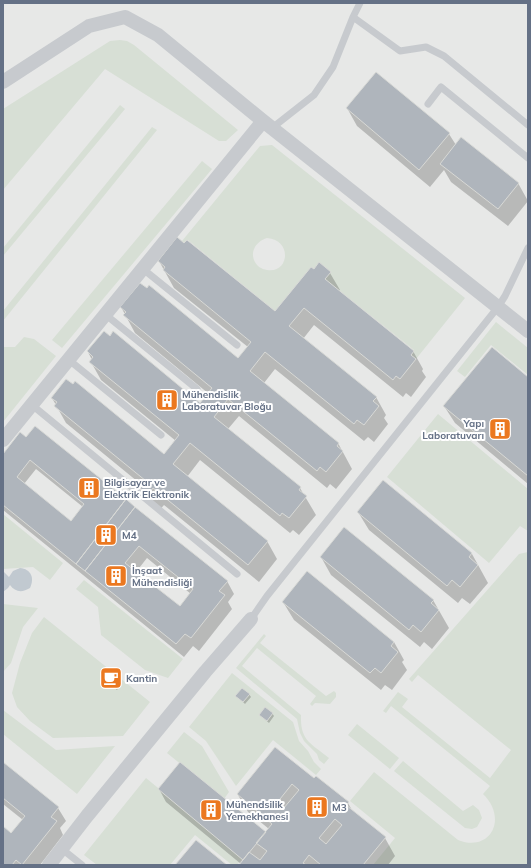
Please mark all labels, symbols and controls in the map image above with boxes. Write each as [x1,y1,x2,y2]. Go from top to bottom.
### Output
building icon: Mühendislik Laboratuvar Bloğu [154,387,180,413]
place label: Mühendislik Laboratuvar Bloğu [182,388,272,413]
building icon: Yapı Laboratuvarı [487,416,513,442]
place label: Yapı Laboratuvarı [422,417,484,442]
building icon: Bilgisayar ve Elektrik Elektronik [76,475,102,501]
place label: Bilgisayar ve Elektrik Elektronik [104,476,190,501]
building icon: M4 [93,522,119,548]
place label: M4 [122,529,137,542]
building icon: İnşaat Mühendisliği [103,563,129,589]
place label: İnşaat Mühendisliği [132,564,192,589]
cafe icon: Kantin [98,665,124,691]
place label: Kantin [126,672,157,685]
building icon: M3 [304,794,330,820]
building icon: Mühendsilik Yemekhanesi [198,797,224,823]
place label: Mühendsilik Yemekhanesi [225,798,288,823]
place label: M3 [332,801,347,814]

